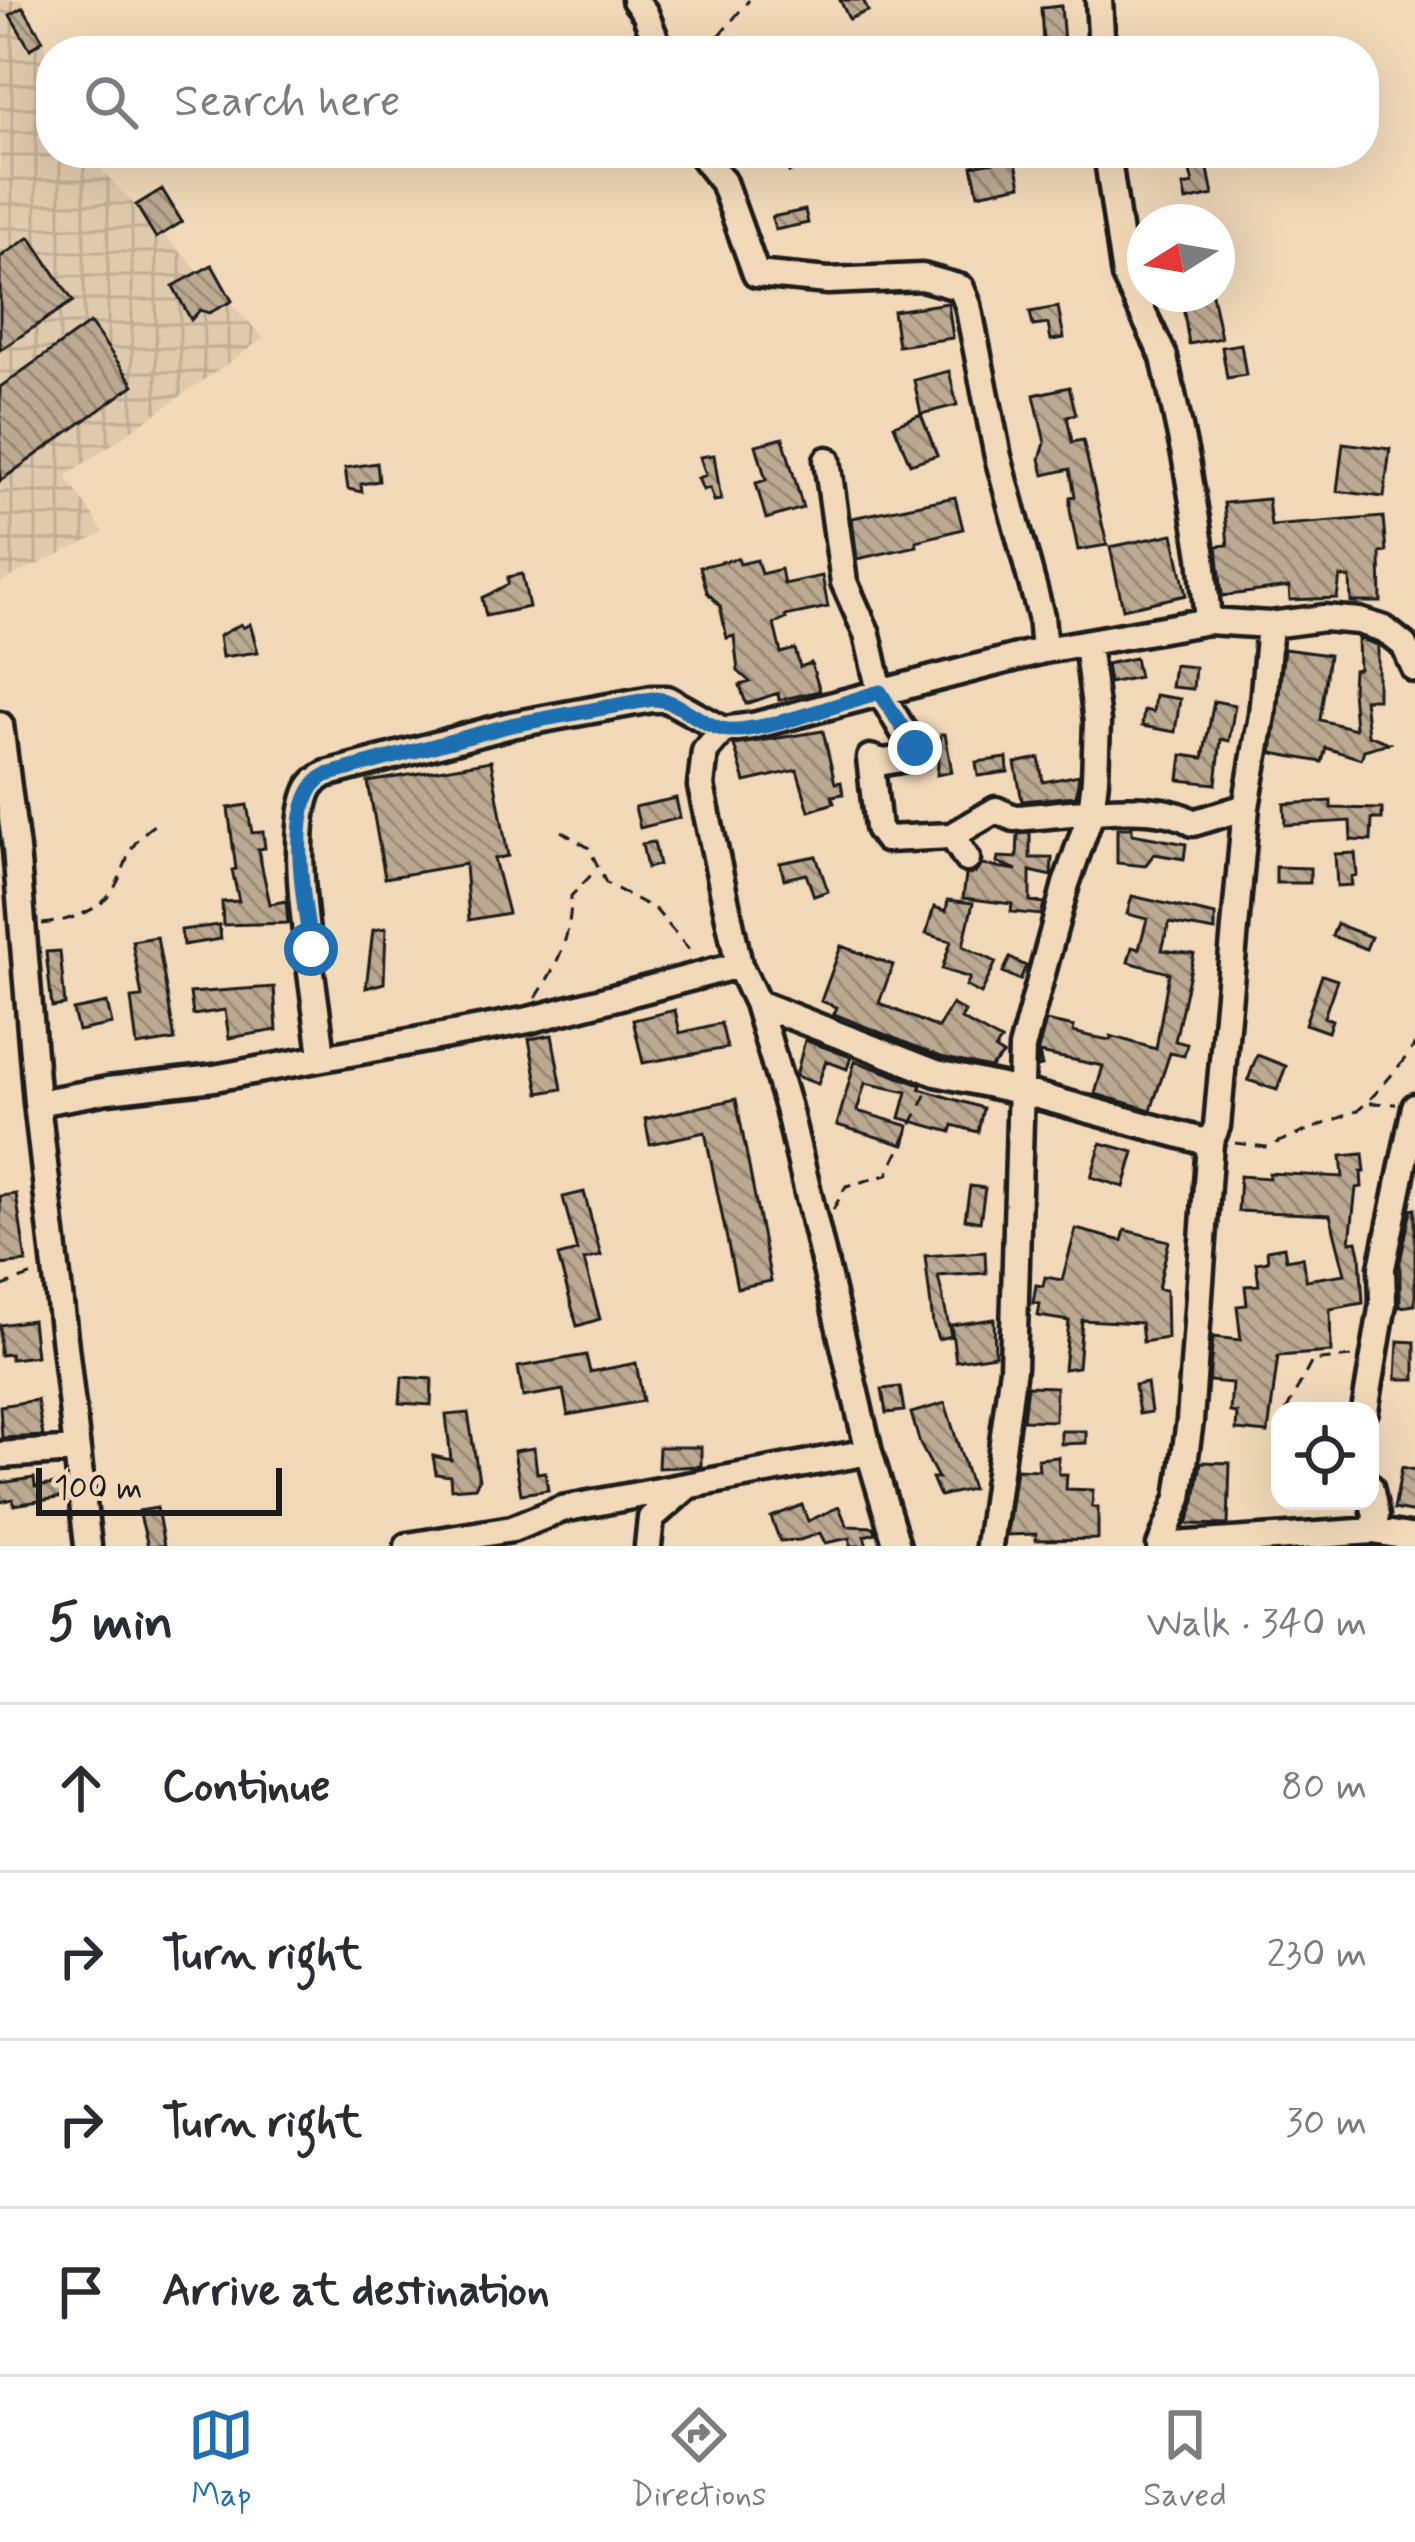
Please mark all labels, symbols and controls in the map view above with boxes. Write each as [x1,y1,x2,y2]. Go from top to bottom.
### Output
search box [36,36,1379,168]
icon: search [78,69,144,135]
text: Search here [174,73,401,132]
north arrow [1127,204,1235,312]
route end [888,721,942,775]
route start [284,922,338,976]
map controls [1271,1402,1379,1510]
button: locate [1271,1402,1379,1510]
scale bar [36,1462,282,1515]
text: 100 m [54,1467,143,1511]
text: 5 min [48,1591,173,1657]
text: Walk · 340 m [1146,1599,1367,1650]
icon: ahead [48,1755,114,1821]
text: Continue [162,1758,330,1817]
text: 80 m [1281,1762,1367,1813]
icon: right [48,1923,114,1989]
text: Turn right [162,1926,362,1985]
text: 230 m [1266,1930,1367,1981]
icon: right [48,2091,114,2157]
text: Turn right [162,2094,362,2153]
text: 30 m [1285,2098,1367,2149]
icon: arrive [48,2259,114,2325]
text: Arrive at destination [162,2262,550,2321]
tab: Map [188,2402,254,2518]
tab: Directions [631,2402,767,2518]
tab: Saved [1143,2402,1227,2518]

